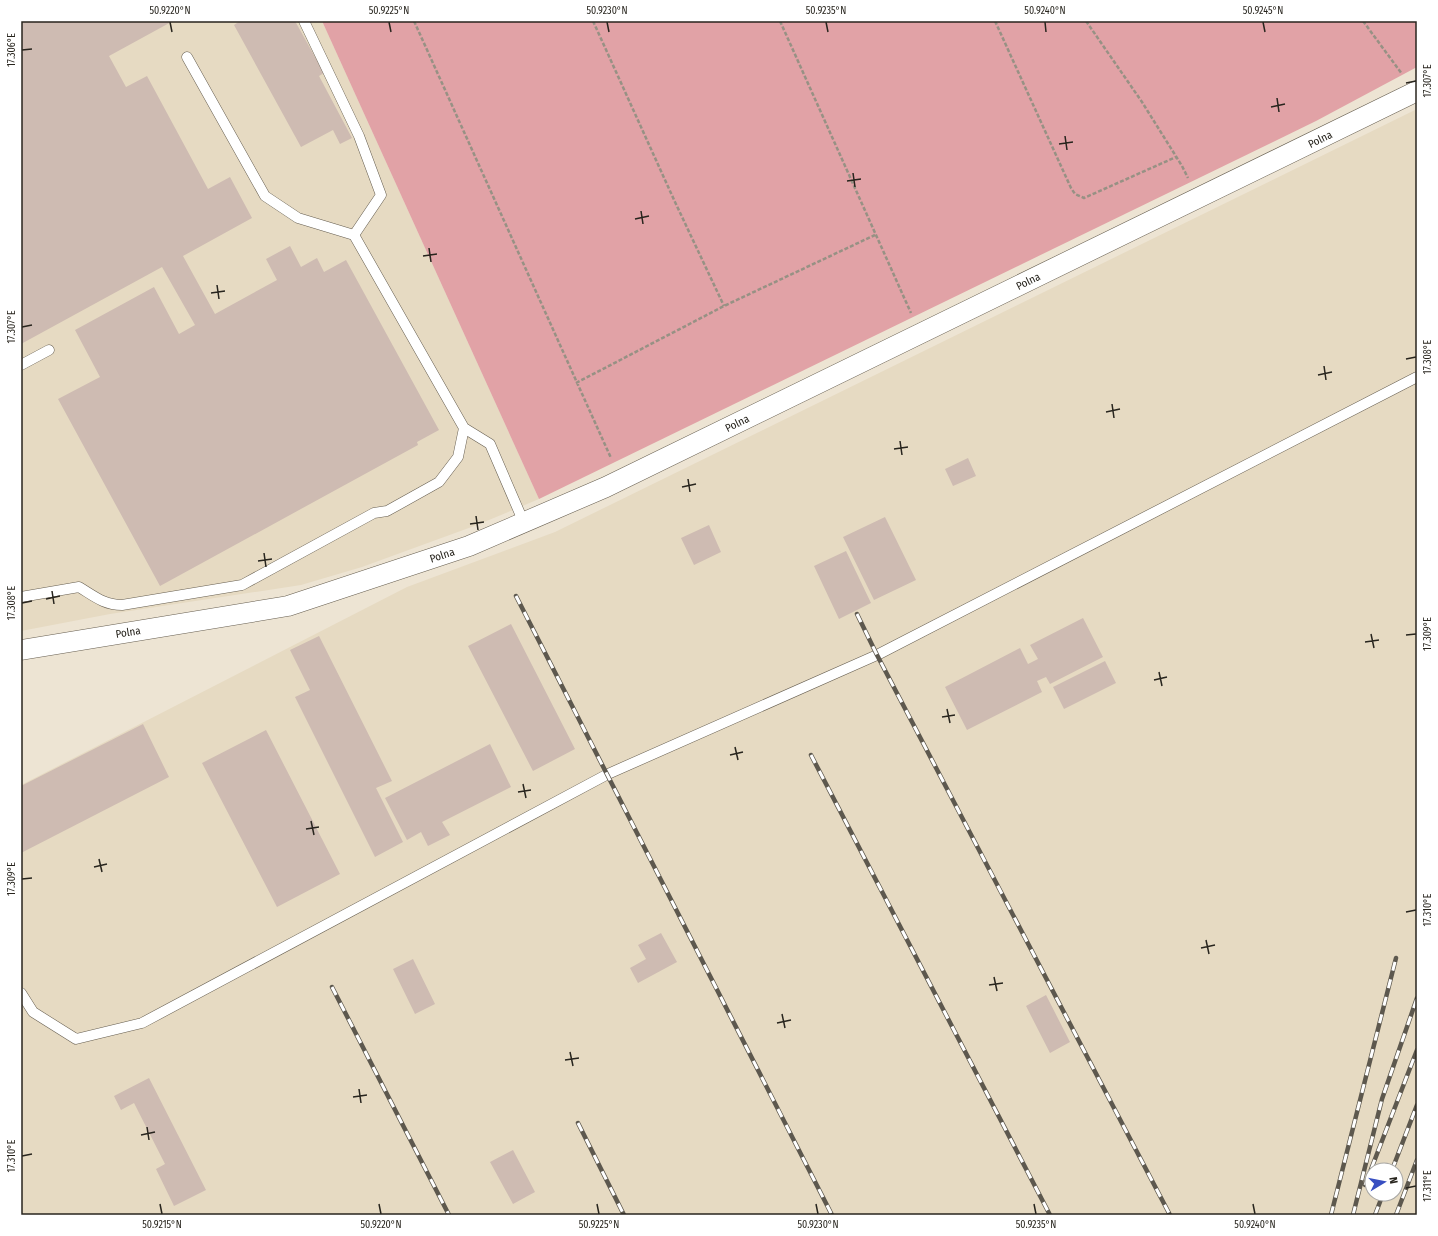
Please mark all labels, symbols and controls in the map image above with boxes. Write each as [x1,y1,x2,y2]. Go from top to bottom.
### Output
text: 50.9220°N [149,5,191,17]
text: 50.9225°N [369,5,409,17]
text: 50.9230°N [586,5,628,17]
text: 50.9235°N [806,5,846,17]
text: 50.9240°N [1024,5,1066,17]
text: 50.9245°N [1243,5,1283,17]
text: 17.306°E [6,33,18,67]
text: 17.307°E [1422,64,1434,98]
street label: Polna [1306,128,1334,151]
street label: Polna [1014,270,1042,293]
text: 17.307°E [6,310,18,344]
text: 17.308°E [1422,340,1434,374]
street label: Polna [723,412,751,435]
street label: Polna [428,545,456,566]
text: 17.308°E [6,586,18,620]
text: 17.309°E [1422,617,1434,651]
street label: Polna [115,624,142,641]
text: 17.309°E [6,862,18,896]
text: 17.310°E [1422,893,1434,926]
text: 17.310°E [6,1139,18,1172]
north arrow [1364,1162,1404,1202]
text: 17.311°E [1422,1170,1434,1202]
text: N [1386,1176,1400,1185]
text: 50.9215°N [142,1219,182,1231]
text: 50.9220°N [360,1219,402,1231]
text: 50.9225°N [579,1219,619,1231]
text: 50.9230°N [797,1219,839,1231]
text: 50.9235°N [1016,1219,1056,1231]
text: 50.9240°N [1234,1219,1276,1231]

